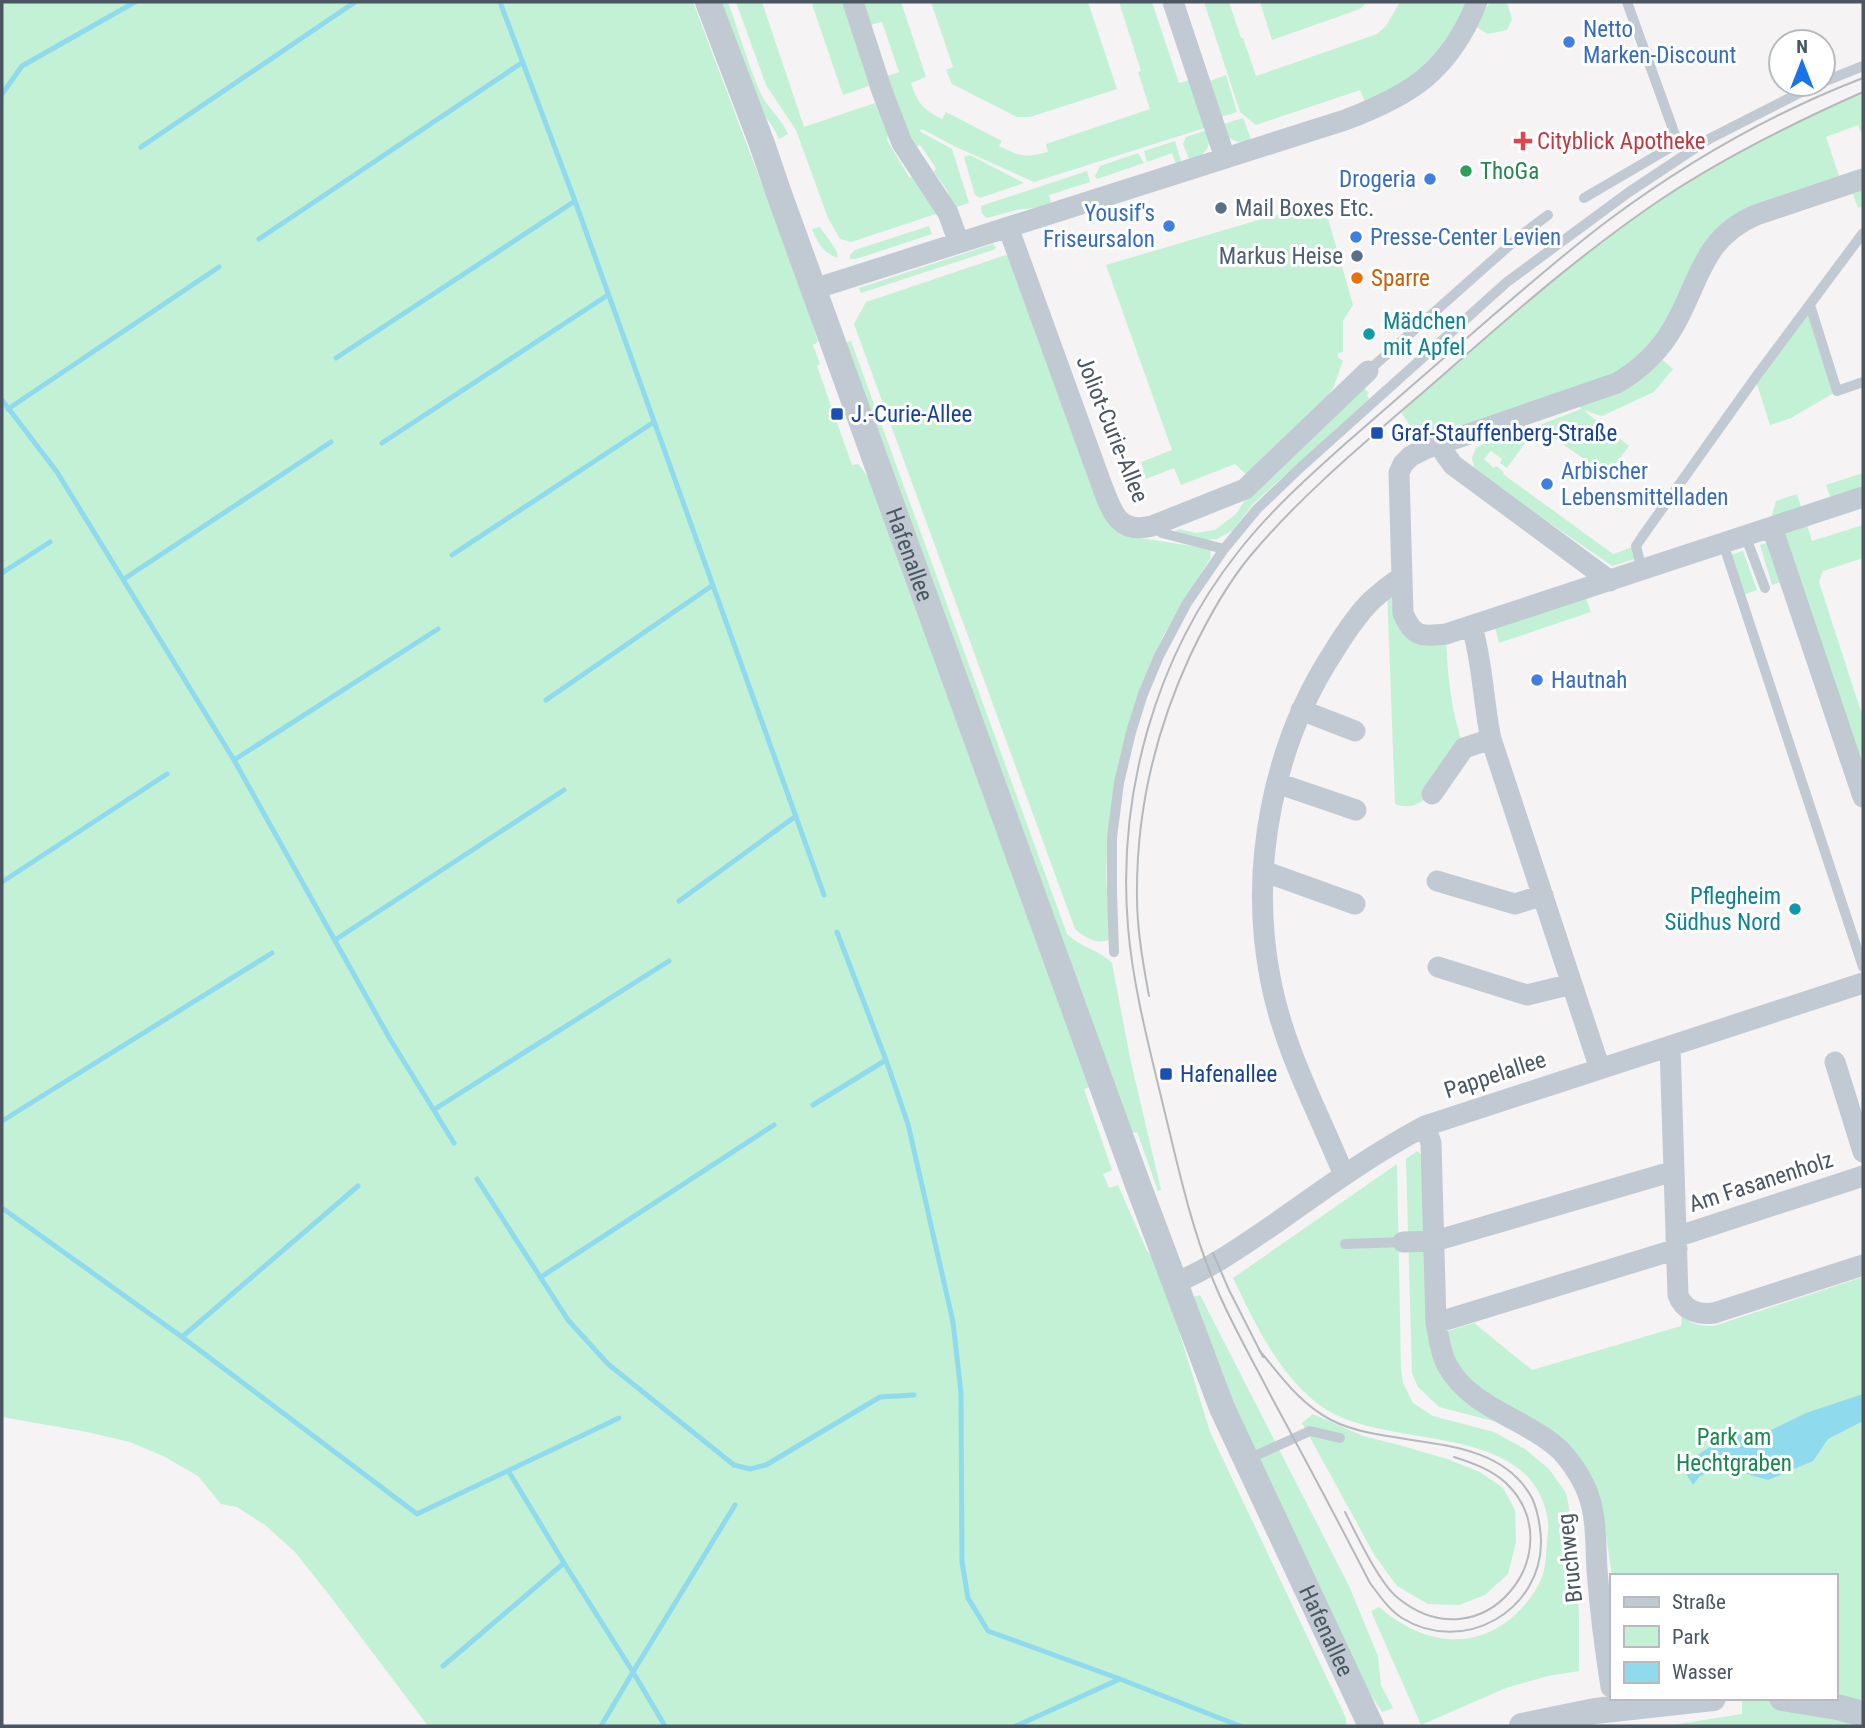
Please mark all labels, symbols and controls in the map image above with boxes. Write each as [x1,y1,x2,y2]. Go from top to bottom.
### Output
place label: Netto Marken-Discount [1583,16,1736,69]
north arrow [1767,28,1837,98]
marker: Netto Marken-Discount [1561,34,1577,50]
text: N [1796,35,1808,58]
place label: Cityblick Apotheke [1537,128,1706,155]
marker: Cityblick Apotheke [1515,133,1531,149]
place label: ThoGa [1480,158,1539,185]
marker: ThoGa [1458,163,1474,179]
place label: Drogeria [1339,166,1416,193]
marker: Drogeria [1422,171,1438,187]
place label: Mail Boxes Etc. [1235,195,1374,222]
place label: Yousif's Friseursalon [1043,200,1155,253]
marker: Mail Boxes Etc. [1213,200,1229,216]
marker: Yousif's Friseursalon [1161,218,1177,234]
place label: Presse-Center Levien [1370,224,1561,251]
marker: Presse-Center Levien [1348,229,1364,245]
place label: Markus Heise [1219,243,1343,270]
marker: Markus Heise [1349,248,1365,264]
place label: Sparre [1371,265,1430,292]
marker: Sparre [1349,270,1365,286]
place label: Mädchen mit Apfel [1383,308,1466,361]
marker: Mädchen mit Apfel [1361,326,1377,342]
street label: Joliot-Curie-Allee [1070,352,1154,506]
place label: J.-Curie-Allee [851,401,972,428]
marker: J.-Curie-Allee [829,406,845,422]
place label: Graf-Stauffenberg-Straße [1391,420,1617,447]
marker: Graf-Stauffenberg-Straße [1369,425,1385,441]
place label: Arbischer Lebensmittelladen [1561,458,1728,511]
marker: Arbischer Lebensmittelladen [1539,476,1555,492]
street label: Hafenallee [880,504,939,605]
place label: Hautnah [1551,667,1627,694]
marker: Hautnah [1529,672,1545,688]
place label: Pflegheim Südhus Nord [1665,883,1781,936]
marker: Pflegheim Südhus Nord [1787,901,1803,917]
street label: Pappelallee [1441,1046,1549,1104]
place label: Hafenallee [1180,1061,1277,1088]
marker: Hafenallee [1158,1066,1174,1082]
street label: Am Fasanenholz [1685,1146,1837,1218]
park label: Park am Hechtgraben [1676,1424,1792,1477]
street label: Bruchweg [1552,1512,1588,1604]
legend [1610,1574,1837,1700]
street label: Hafenallee [1293,1581,1359,1681]
text: Straße [1672,1590,1726,1614]
text: Park [1672,1625,1710,1649]
text: Wasser [1672,1660,1733,1684]

